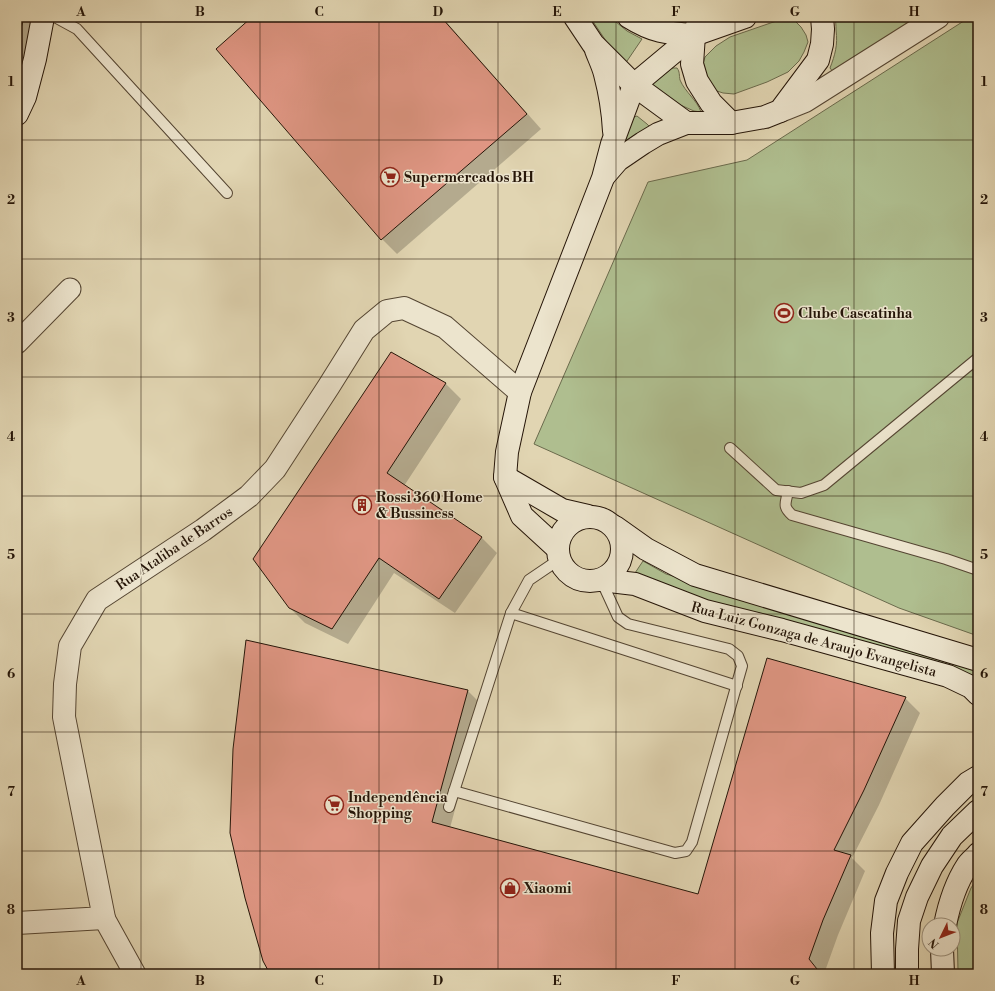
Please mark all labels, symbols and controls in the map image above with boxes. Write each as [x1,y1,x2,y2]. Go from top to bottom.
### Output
text: A [75,4,86,20]
text: B [195,4,205,20]
text: C [314,4,324,20]
text: D [433,4,443,20]
text: E [552,4,562,20]
text: F [671,4,681,20]
text: G [790,4,801,20]
text: H [909,4,920,20]
text: 1 [8,74,15,90]
text: 1 [981,74,988,90]
supermarket icon: Supermercados BH [379,166,401,188]
place label: Supermercados BH [404,169,534,187]
text: 2 [7,192,15,208]
text: 2 [980,192,988,208]
sports icon: Clube Cascatinha [773,302,795,324]
place label: Clube Cascatinha [798,305,913,323]
text: 3 [7,310,15,326]
text: 3 [980,310,988,326]
text: 4 [7,429,16,445]
text: 4 [980,429,989,445]
place label: Rossi 360 Home & Bussiness [376,489,483,523]
building icon: Rossi 360 Home & Bussiness [351,494,373,516]
street label: Rua Ataliba de Barros [113,503,236,595]
text: 5 [7,547,15,563]
text: 5 [980,547,988,563]
street label: Rua Luiz Gonzaga de Araujo Evangelista [689,598,939,682]
text: 6 [7,666,15,682]
text: 6 [980,666,988,682]
text: 7 [7,784,15,800]
text: 7 [980,784,988,800]
place label: Independência Shopping [348,789,448,823]
supermarket icon: Independência Shopping [323,794,345,816]
shop icon: Xiaomi [499,877,521,899]
place label: Xiaomi [523,880,572,898]
text: 8 [7,902,15,918]
text: 8 [980,902,988,918]
north arrow [921,917,961,957]
text: N [926,935,943,951]
text: A [75,973,86,989]
text: B [195,973,205,989]
text: C [314,973,324,989]
text: D [433,973,443,989]
text: E [552,973,562,989]
text: F [671,973,681,989]
text: G [790,973,801,989]
text: H [909,973,920,989]

